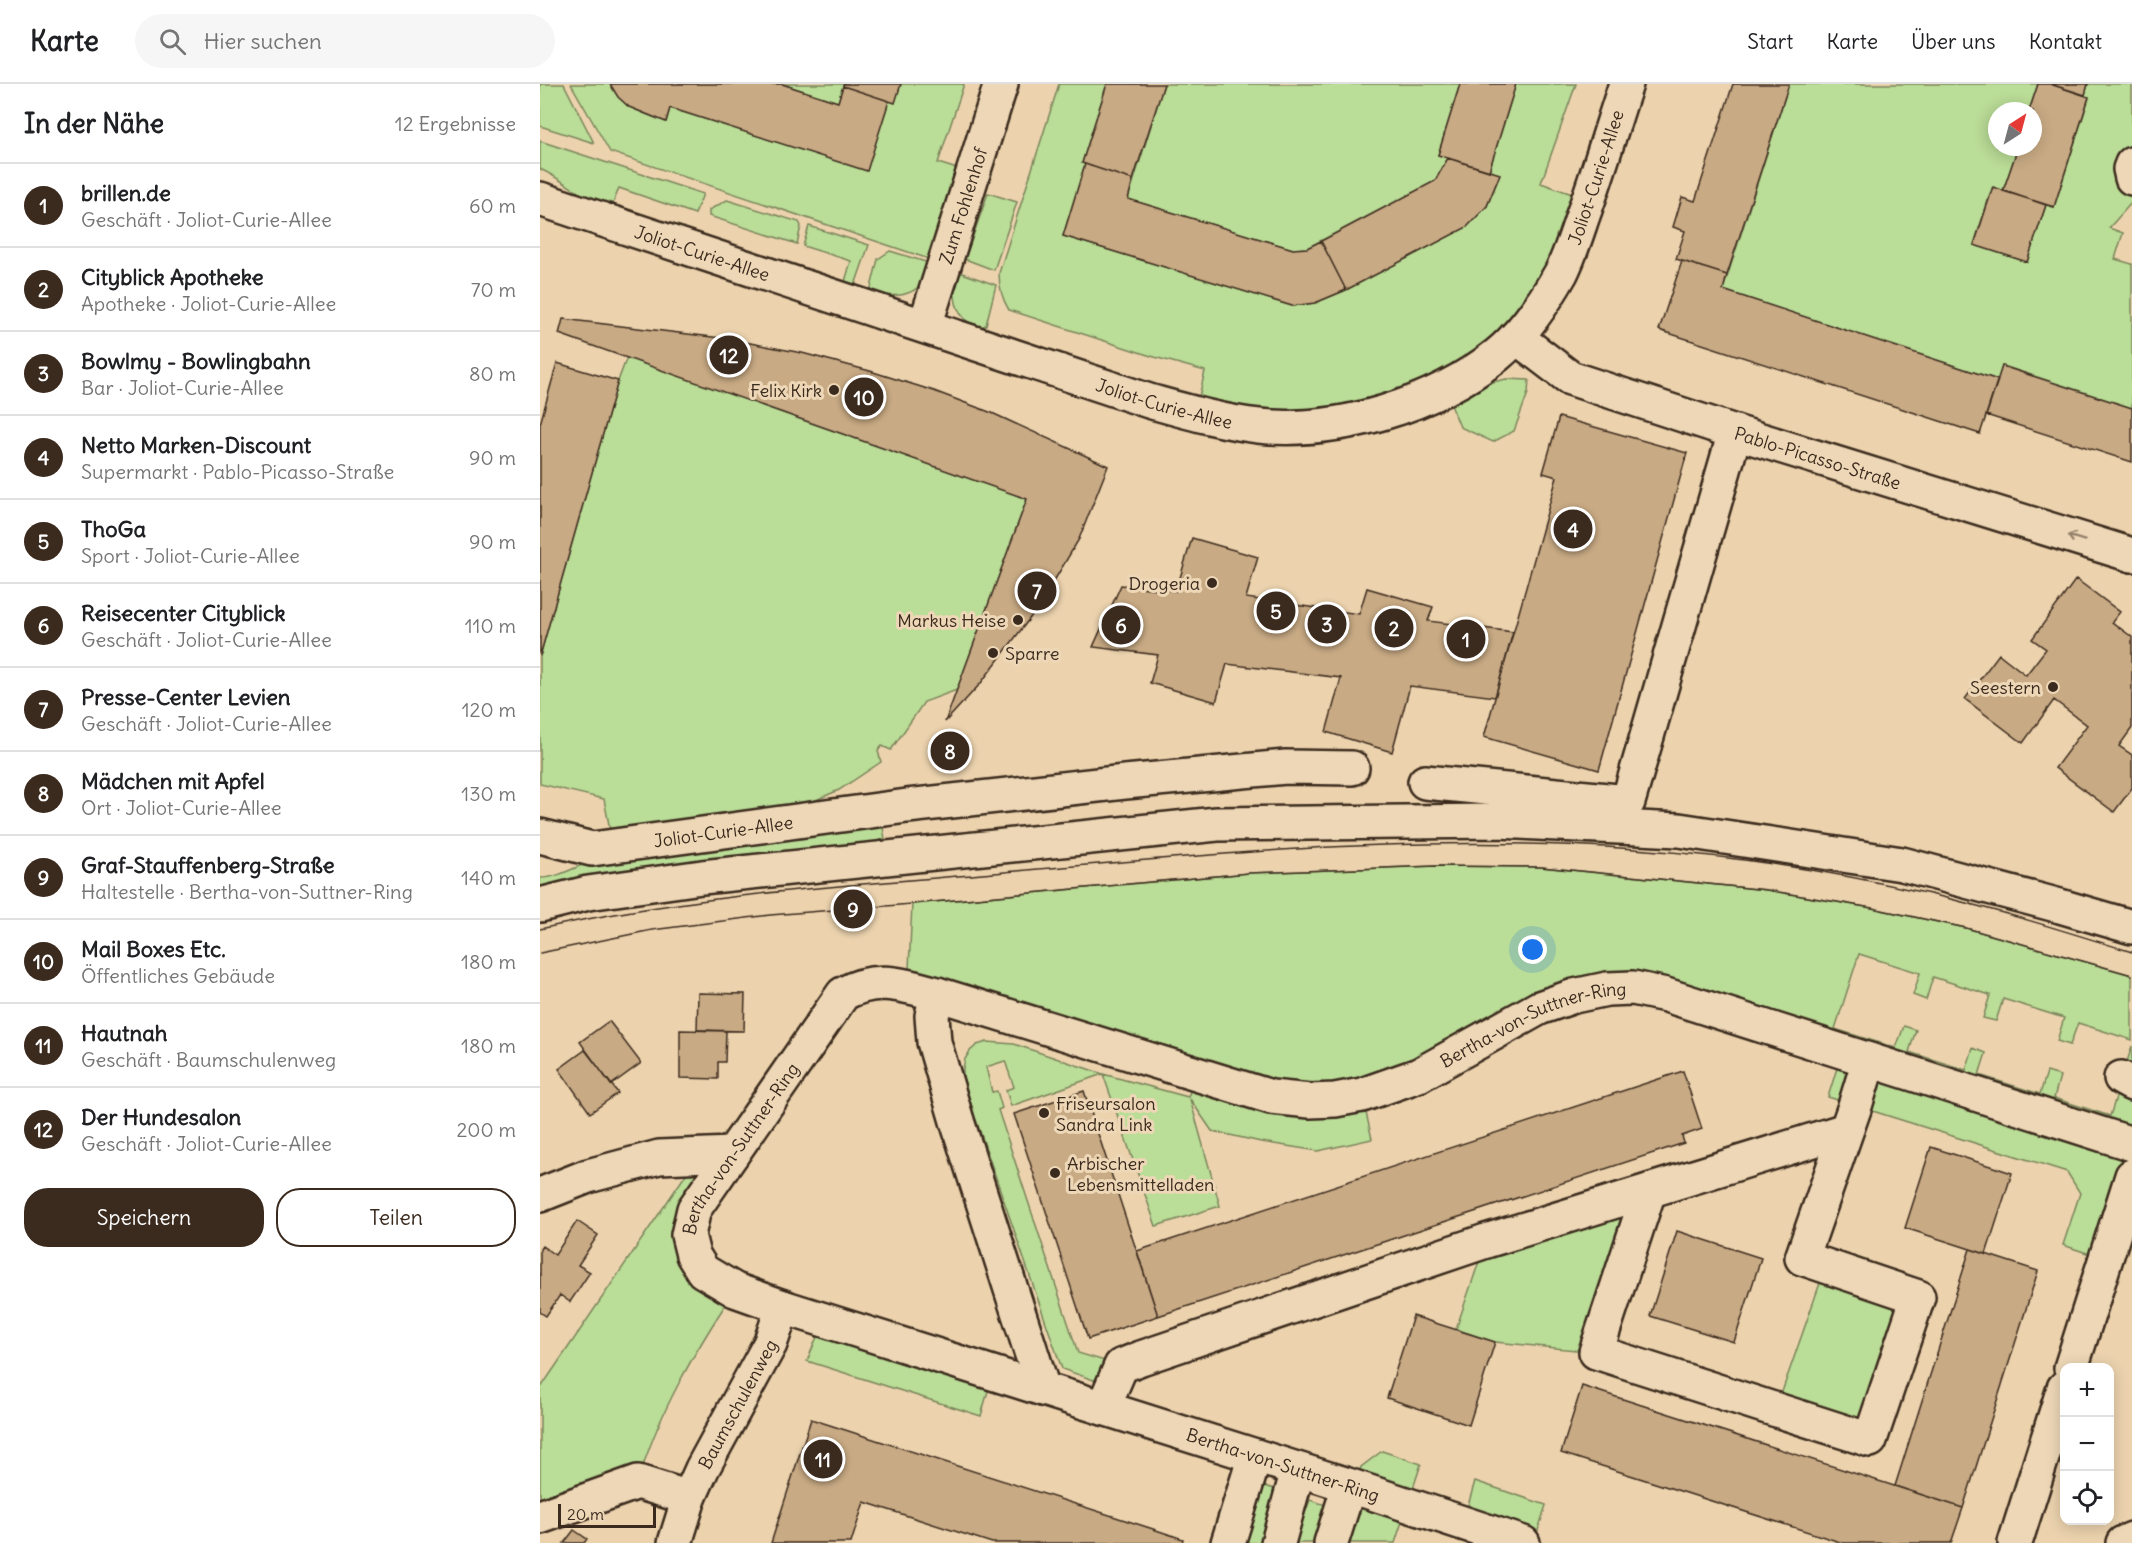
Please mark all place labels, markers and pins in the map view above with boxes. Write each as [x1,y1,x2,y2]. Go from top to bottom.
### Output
pin: 12 [710,332,748,378]
pin: 10 [844,374,884,420]
place label: Felix Kirk [750,379,822,402]
marker: Felix Kirk [827,383,841,397]
pin: 4 [1554,506,1592,552]
pin: 7 [1018,568,1056,614]
place label: Drogeria [1129,572,1200,595]
marker: Drogeria [1205,576,1219,590]
pin: 5 [1256,588,1296,634]
pin: 6 [1102,602,1140,648]
pin: 3 [1308,602,1346,646]
pin: 2 [1374,606,1414,650]
place label: Markus Heise [897,609,1006,632]
marker: Markus Heise [1011,613,1025,627]
pin: 1 [1446,616,1486,662]
place label: Sparre [1005,642,1059,665]
marker: Sparre [986,646,1000,660]
place label: Seestern [1970,676,2041,699]
marker: Seestern [2046,680,2060,694]
pin: 8 [930,728,970,774]
pin: 9 [834,886,872,932]
place label: Friseursalon Sandra Link [1056,1092,1156,1136]
marker: Friseursalon Sandra Link [1037,1106,1051,1120]
place label: Arbischer Lebensmittelladen [1067,1152,1215,1196]
marker: Arbischer Lebensmittelladen [1048,1166,1062,1180]
pin: 11 [804,1436,842,1482]

